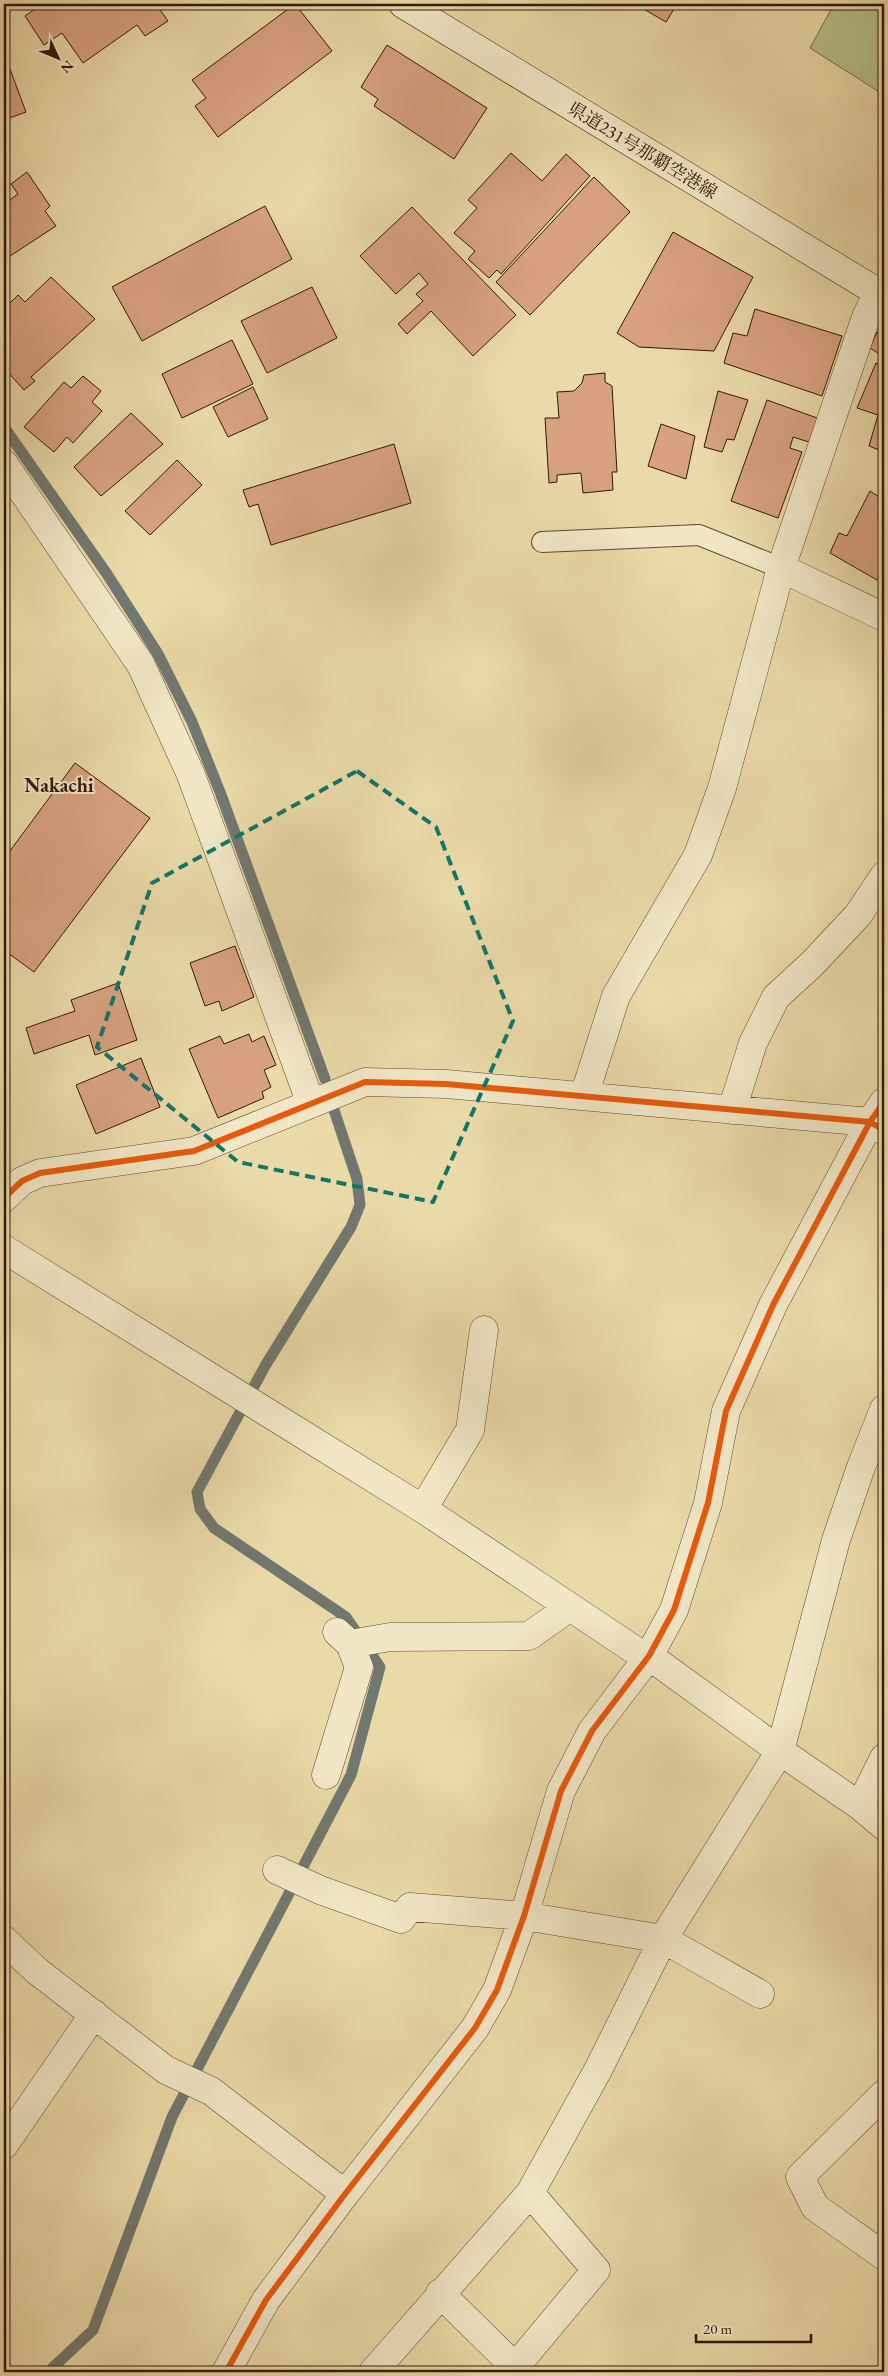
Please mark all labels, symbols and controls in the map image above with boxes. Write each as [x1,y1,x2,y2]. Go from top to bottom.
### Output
north arrow [32,32,82,82]
text: N [56,57,78,78]
street label: 県道231号那覇空港線 [564,96,722,204]
district label: Nakachi [24,772,94,798]
scale bar [696,2311,810,2343]
text: 20 m [703,2319,732,2338]

